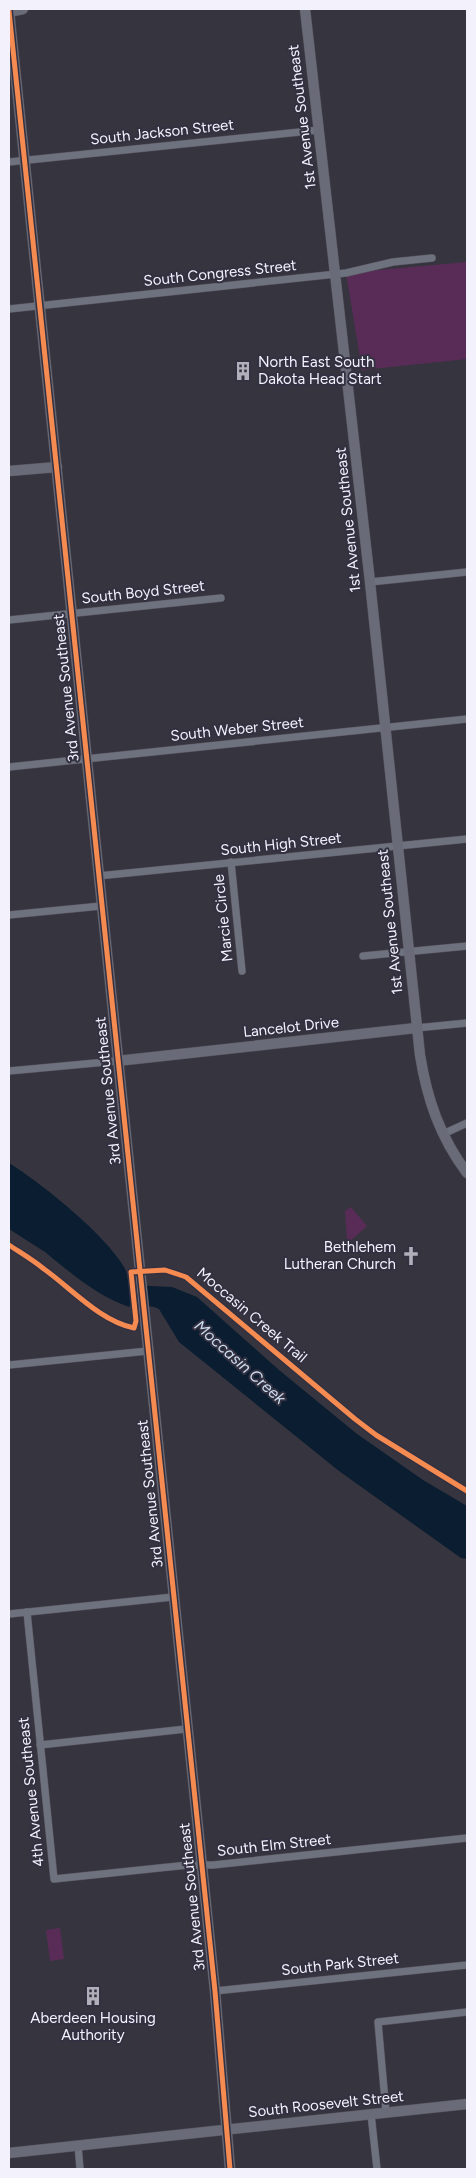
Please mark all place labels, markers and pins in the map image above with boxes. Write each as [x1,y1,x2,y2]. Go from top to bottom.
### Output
place label: North East South Dakota Head Start [258,353,382,388]
building icon: North East South Dakota Head Start [232,360,254,382]
place label: Bethlehem Lutheran Church [284,1238,396,1273]
church icon: Bethlehem Lutheran Church [400,1245,422,1267]
building icon: Aberdeen Housing Authority [82,1985,104,2007]
place label: Aberdeen Housing Authority [30,2009,156,2044]

